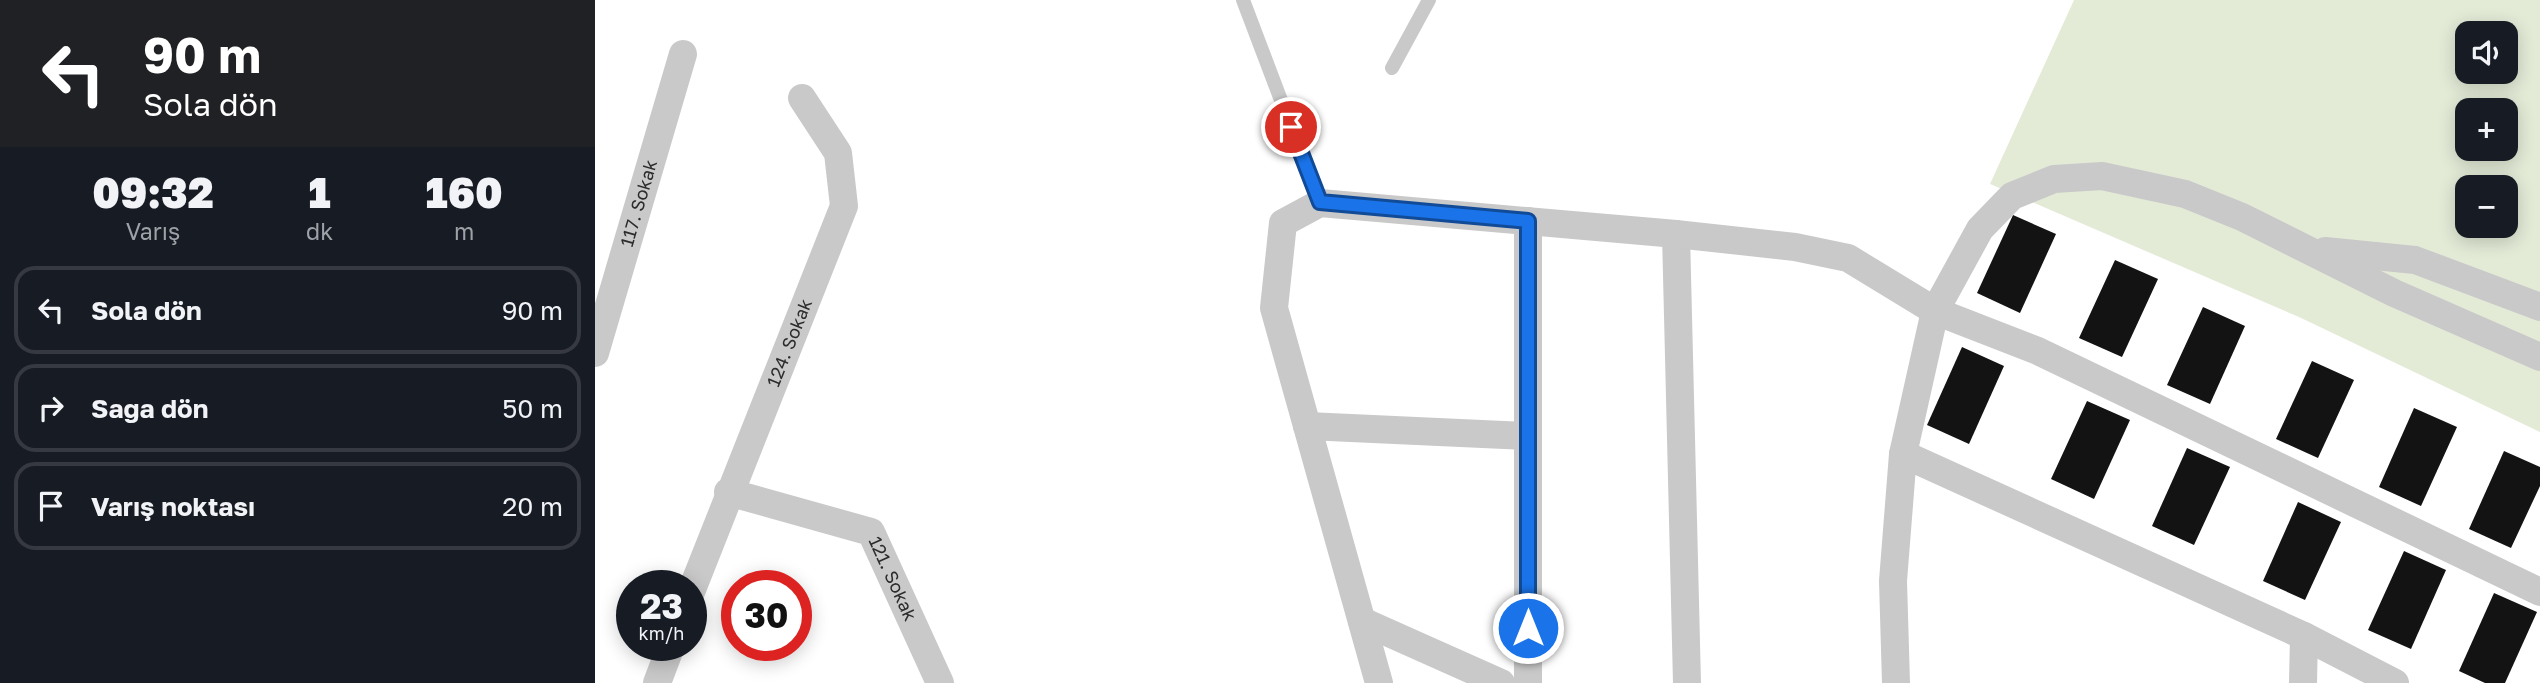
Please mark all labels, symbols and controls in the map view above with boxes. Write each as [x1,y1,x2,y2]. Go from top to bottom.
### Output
map controls [2455,21,2518,238]
button: sound [2455,21,2518,84]
text: 90 m [143,25,261,84]
icon: left [28,28,119,119]
text: Sola dön [143,85,278,123]
pin [1261,97,1321,157]
button: + [2455,98,2518,161]
icon: arrive [1272,108,1310,146]
street label: 117. Sokak [615,157,661,249]
text: 09:32 [92,167,214,217]
text: 1 [308,167,331,217]
text: 160 [425,167,503,217]
button: − [2455,175,2518,238]
text: Varış [126,217,180,245]
text: dk [306,217,333,245]
text: m [454,217,474,245]
icon: left [32,291,70,329]
text: Sola dön [91,295,202,326]
text: 90 m [502,295,563,326]
street label: 124. Sokak [762,295,816,390]
icon: right [32,389,70,427]
text: Sağa dön [91,393,208,424]
text: 50 m [502,393,563,424]
icon: arrive [32,487,70,525]
text: Varış noktası [91,491,255,522]
text: 20 m [502,491,563,522]
street label: 121. Sokak [865,533,922,624]
speed limit sign: 30 [721,570,812,661]
text: 23 [640,585,683,627]
position arrow [1491,591,1565,665]
text: km/h [639,622,684,644]

